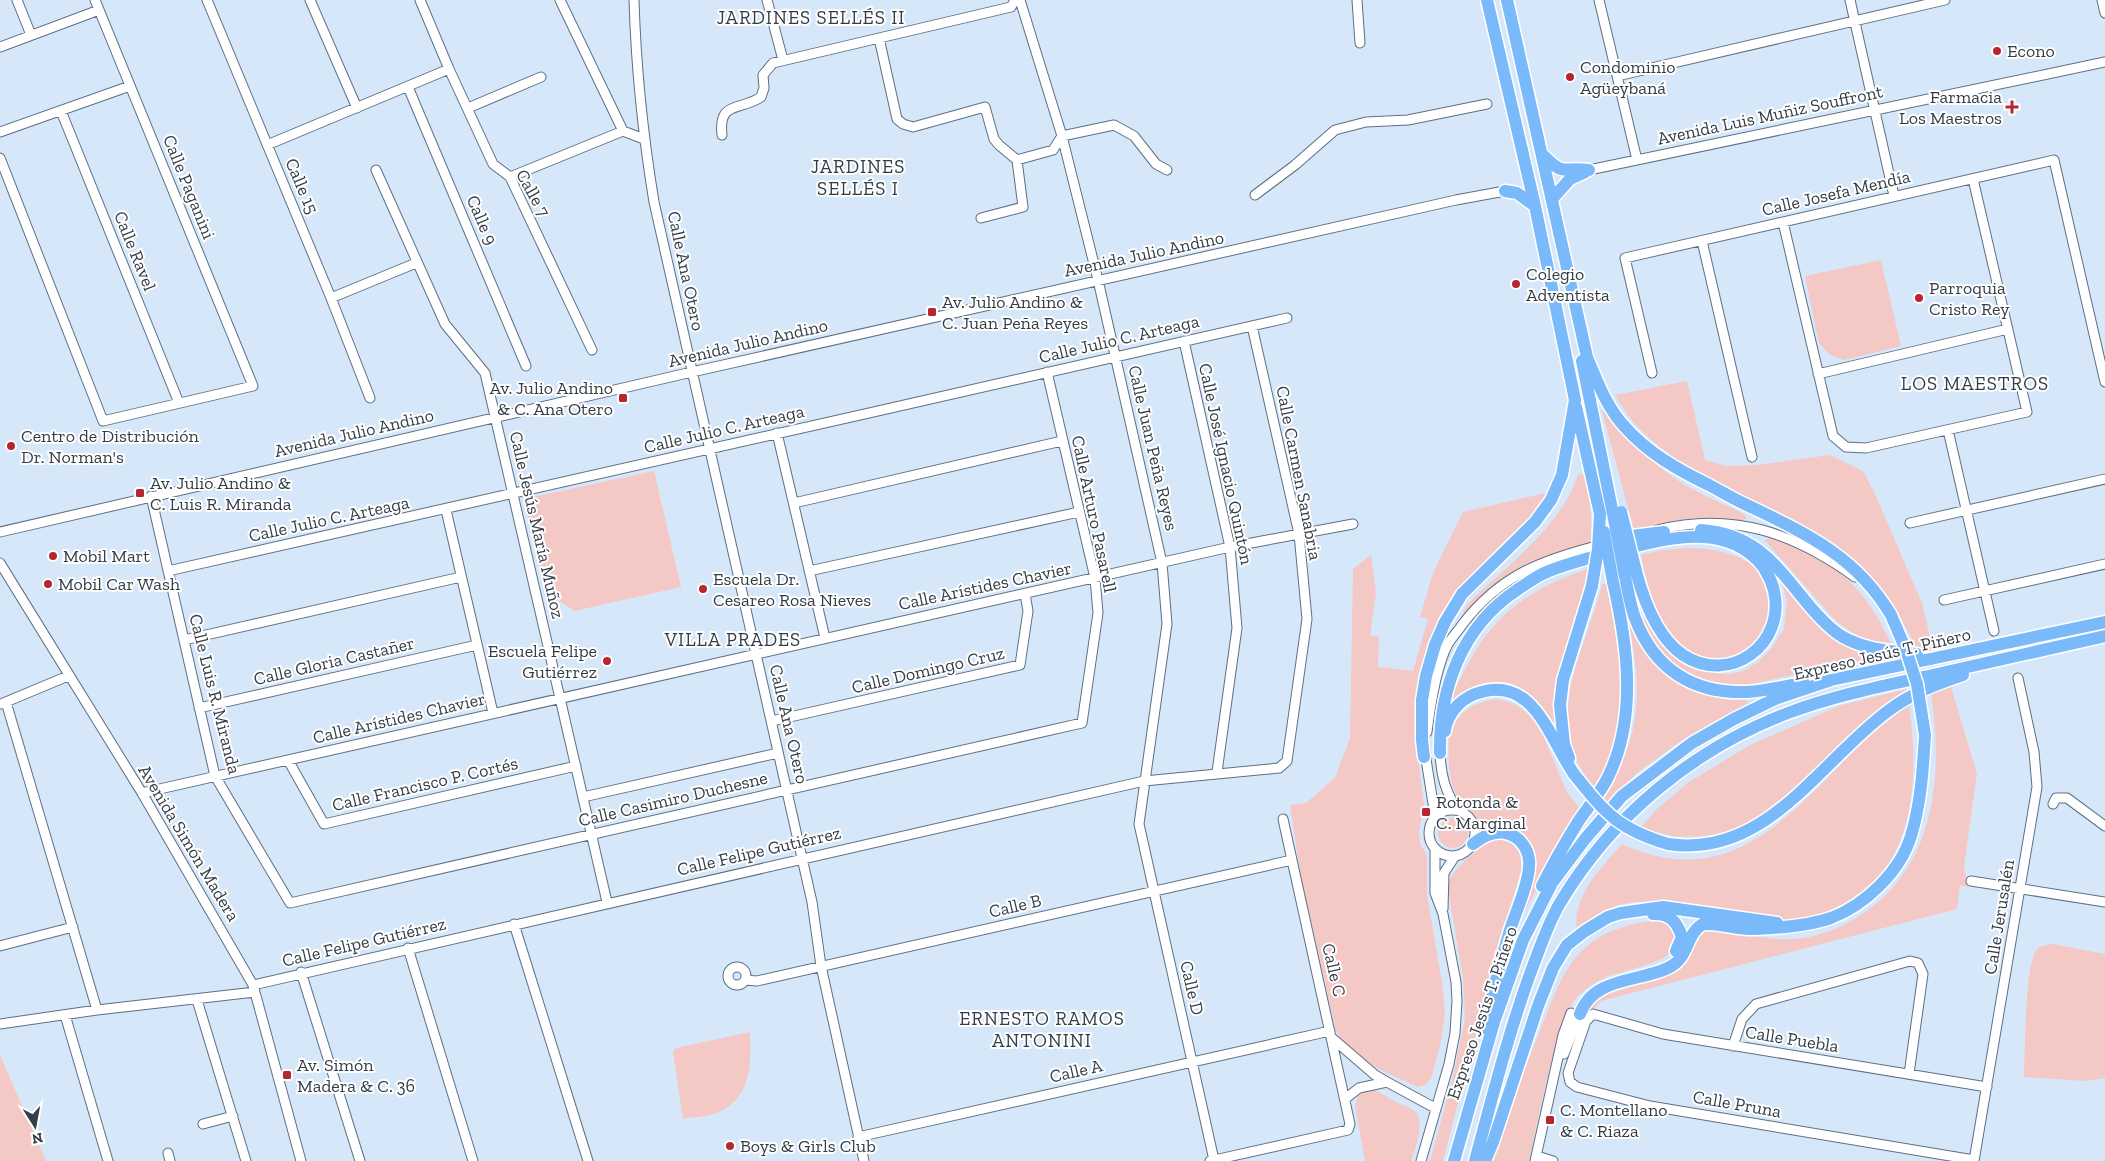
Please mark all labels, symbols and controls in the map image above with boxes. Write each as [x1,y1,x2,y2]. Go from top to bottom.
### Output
district label: JARDINES SELLÉS II [717,6,905,29]
place label: Econo [2007,40,2055,62]
marker: Econo [1991,45,2003,57]
place label: Condominio Agüeybaná [1580,56,1675,99]
marker: Condominio Agüeybaná [1564,71,1576,83]
street label: Avenida Luis Muñiz Souffront [1655,80,1885,150]
place label: Farmacia Los Maestros [1899,86,2002,129]
marker: Farmacia Los Maestros [2006,101,2018,113]
street label: Calle Paganini [158,132,220,242]
street label: Calle 15 [280,155,324,217]
district label: JARDINES SELLÉS I [811,155,905,200]
street label: Calle 7 [511,165,555,221]
street label: Calle Josefa Mendía [1760,165,1913,221]
street label: Calle 9 [462,192,502,248]
street label: Calle Ravel [109,208,161,294]
street label: Calle Ana Otero [663,209,709,333]
street label: Avenida Julio Andino [1062,226,1226,282]
place label: Colegio Adventista [1526,263,1610,306]
place label: Parroquia Cristo Rey [1929,277,2010,320]
marker: Colegio Adventista [1510,278,1522,290]
place label: Av. Julio Andino & C. Juan Peña Reyes [942,291,1088,334]
marker: Parroquia Cristo Rey [1913,292,1925,304]
marker: Av. Julio Andino & C. Juan Peña Reyes [926,306,938,318]
street label: Calle Julio C. Arteaga [1037,310,1202,368]
street label: Avenida Julio Andino [666,314,830,372]
street label: Calle José Ignacio Quintón [1194,361,1258,567]
street label: Calle Juan Peña Reyes [1123,363,1183,533]
district label: LOS MAESTROS [1901,372,2049,395]
place label: Av. Julio Andino & C. Ana Otero [489,377,613,420]
street label: Calle Carmen Sanabria [1271,384,1327,562]
marker: Av. Julio Andino & C. Ana Otero [617,392,629,404]
street label: Calle Julio C. Arteaga [642,400,807,458]
street label: Avenida Julio Andino [272,404,436,462]
place label: Centro de Distribución Dr. Norman's [21,425,200,468]
street label: Calle Jesús María Muñoz [505,429,569,621]
street label: Calle Arturo Pasarell [1067,434,1121,595]
marker: Centro de Distribución Dr. Norman's [5,440,17,452]
place label: Av. Julio Andino & C. Luis R. Miranda [150,472,292,515]
marker: Av. Julio Andino & C. Luis R. Miranda [134,487,146,499]
street label: Calle Julio C. Arteaga [247,491,412,547]
place label: Mobil Mart [63,545,150,567]
marker: Mobil Mart [47,550,59,562]
street label: Calle Arístides Chavier [896,557,1074,615]
place label: Escuela Dr. Cesareo Rosa Nieves [713,568,871,611]
place label: Mobil Car Wash [58,573,180,595]
marker: Mobil Car Wash [42,578,54,590]
marker: Escuela Dr. Cesareo Rosa Nieves [697,583,709,595]
street label: Calle Luis R. Miranda [184,612,246,777]
street label: Expreso Jesús T. Piñero [1791,623,1973,685]
district label: VILLA PRADES [664,628,801,651]
street label: Calle Gloria Castañer [252,632,416,690]
place label: Escuela Felipe Gutiérrez [488,640,597,683]
street label: Calle Domingo Cruz [849,642,1007,698]
marker: Escuela Felipe Gutiérrez [601,655,613,667]
street label: Calle Ana Otero [765,662,813,786]
street label: Calle Arístides Chavier [311,687,487,749]
street label: Calle Francisco P. Cortés [330,752,520,816]
street label: Avenida Simón Madera [133,761,245,926]
street label: Calle Casimiro Duchesne [576,767,770,831]
place label: Rotonda & C. Marginal [1436,791,1526,834]
marker: Rotonda & C. Marginal [1420,806,1432,818]
street label: Calle Felipe Gutiérrez [675,821,843,881]
street label: Calle Jerusalén [1979,857,2019,976]
street label: Calle B [987,889,1044,923]
street label: Calle Felipe Gutiérrez [280,912,448,972]
street label: Expreso Jesús T. Piñero [1442,924,1522,1102]
street label: Calle C [1317,941,1351,999]
street label: Calle D [1175,959,1209,1017]
district label: ERNESTO RAMOS ANTONINI [959,1007,1125,1052]
street label: Calle Puebla [1744,1021,1841,1057]
place label: Av. Simón Madera & C. 36 [297,1054,415,1097]
street label: Calle A [1047,1054,1105,1088]
marker: Av. Simón Madera & C. 36 [281,1069,293,1081]
street label: Calle Pruna [1691,1085,1783,1123]
place label: C. Montellano & C. Riaza [1560,1099,1667,1142]
north arrow [10,1101,60,1151]
marker: C. Montellano & C. Riaza [1544,1114,1556,1126]
text: N [30,1129,44,1148]
place label: Boys & Girls Club [740,1135,876,1157]
marker: Boys & Girls Club [724,1140,736,1152]

